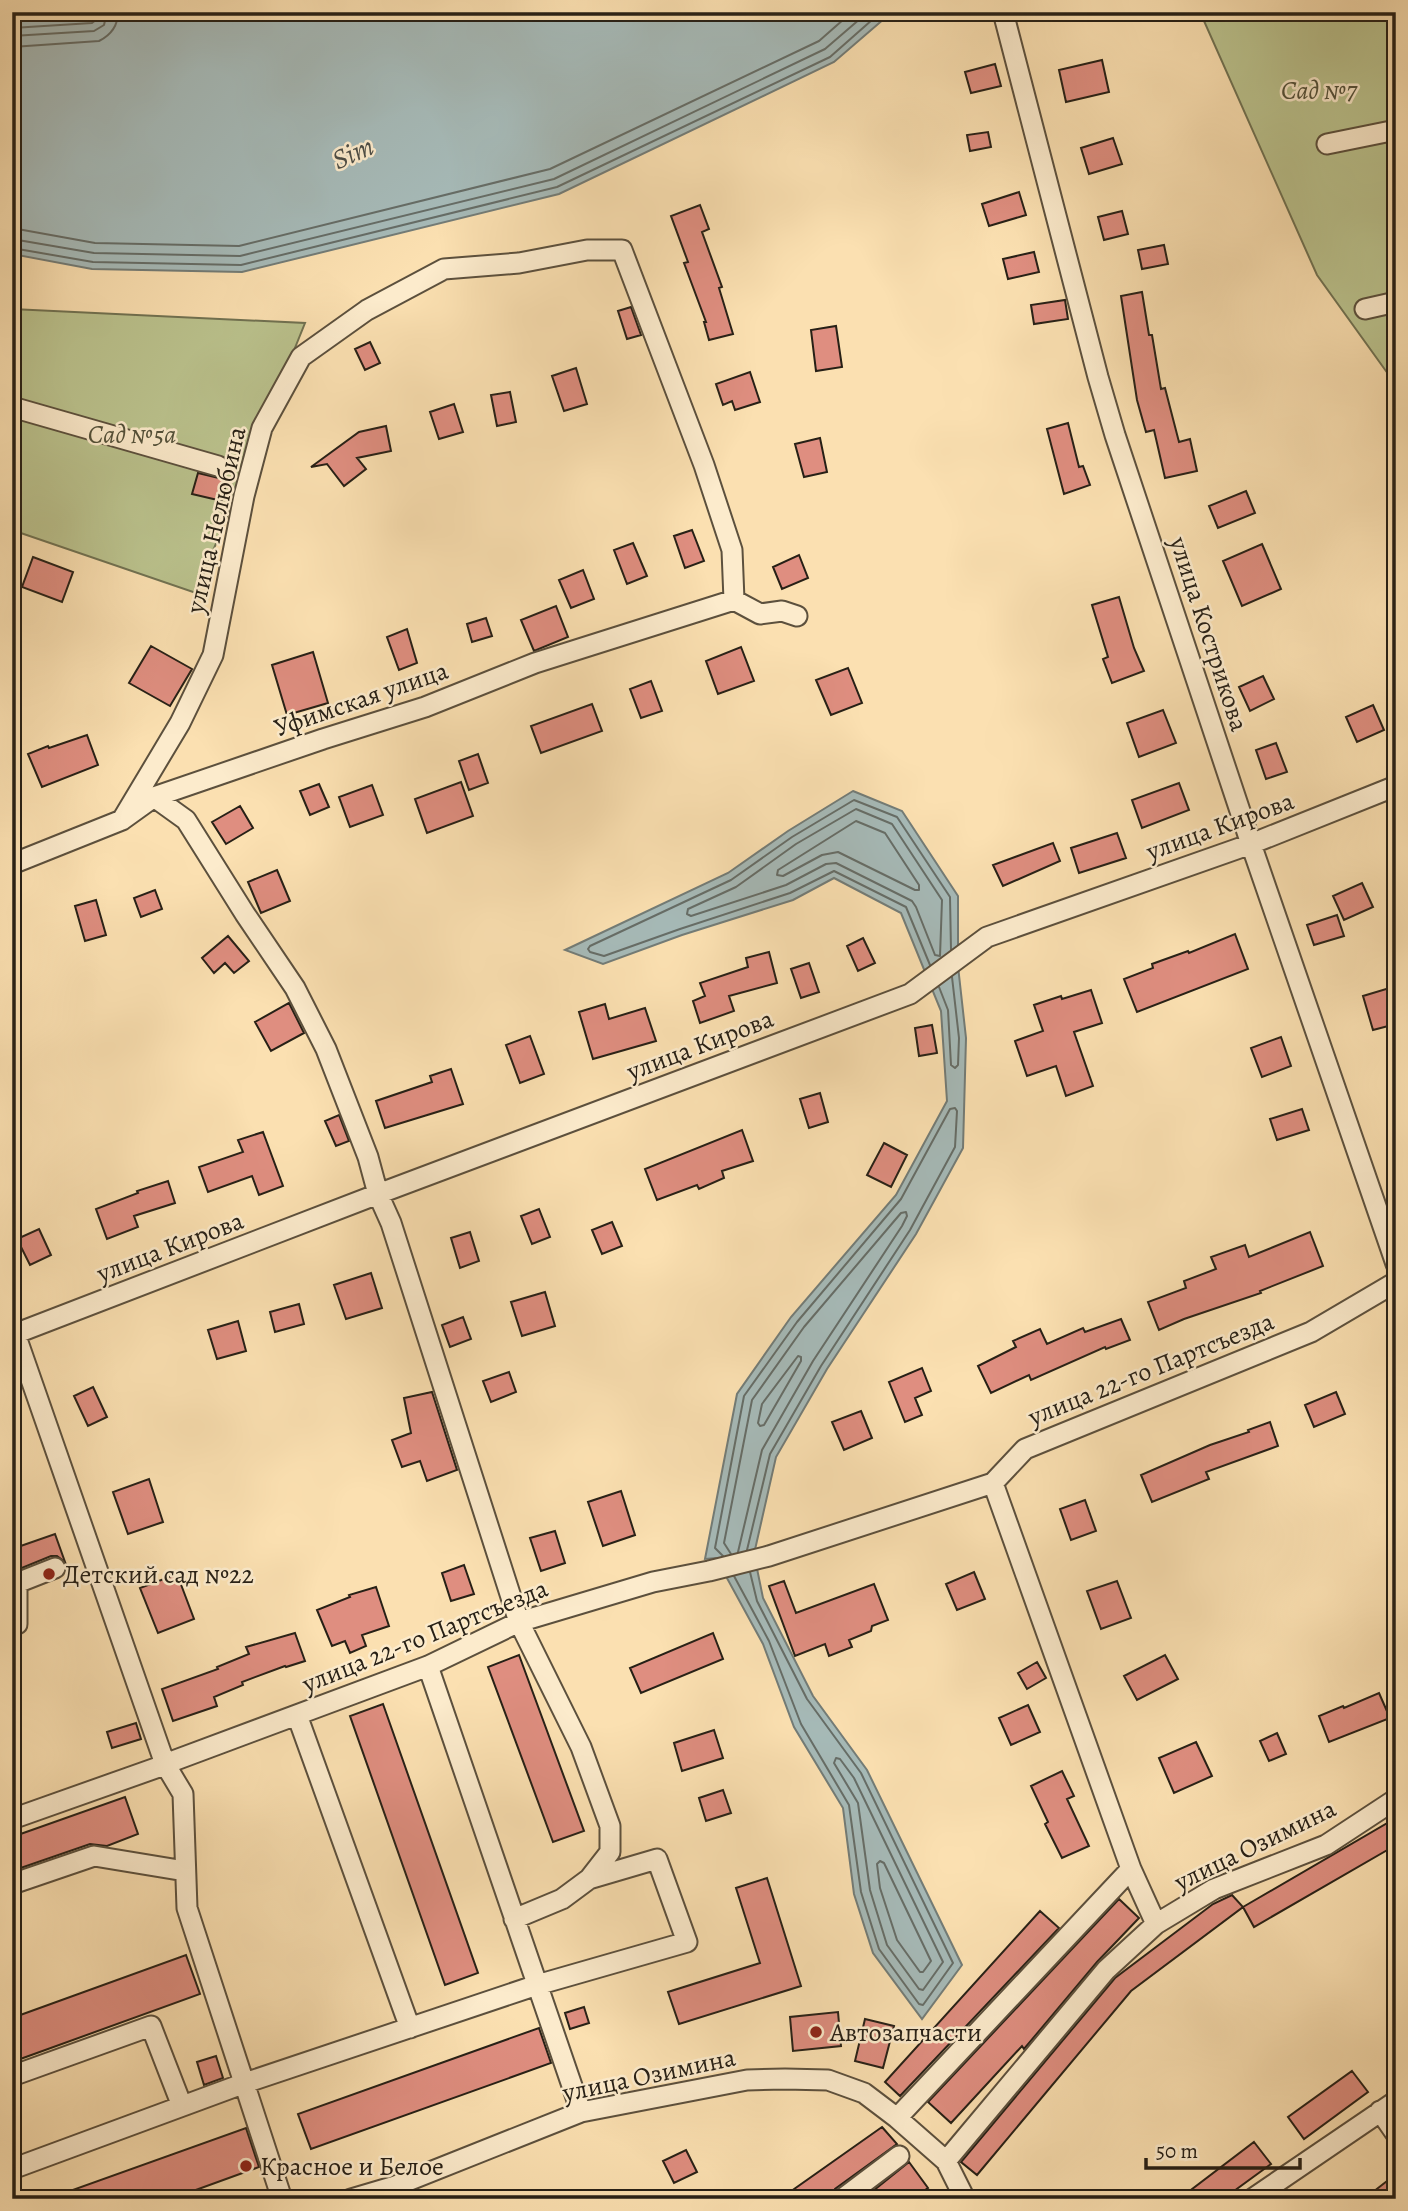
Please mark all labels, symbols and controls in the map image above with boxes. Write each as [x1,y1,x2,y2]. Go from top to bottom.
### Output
park label: Сад №7 [1281,73,1359,108]
water label: Sim [326,127,380,179]
park label: Сад №5а [88,417,176,452]
street label: улица Нелюбина [177,423,254,618]
street label: улица Кострикова [1161,531,1257,736]
street label: Уфимская улица [269,653,453,745]
street label: улица Кирова [1140,783,1299,869]
street label: улица Кирова [621,1001,778,1089]
street label: улица Кирова [91,1203,248,1291]
street label: улица 22-го Партсъезда [1022,1304,1279,1435]
place label: Детский сад №22 [63,1557,254,1592]
marker: Детский сад №22 [41,1566,57,1582]
street label: улица 22-го Партсъезда [296,1571,553,1702]
street label: улица Озимина [1167,1791,1342,1900]
place label: Автозапчасти [829,2015,982,2050]
marker: Автозапчасти [808,2024,824,2040]
street label: улица Озимина [558,2040,739,2111]
scale bar [1146,2127,1300,2171]
text: 50 m [1156,2137,1198,2165]
place label: Красное и Белое [260,2149,444,2184]
marker: Красное и Белое [238,2158,254,2174]

